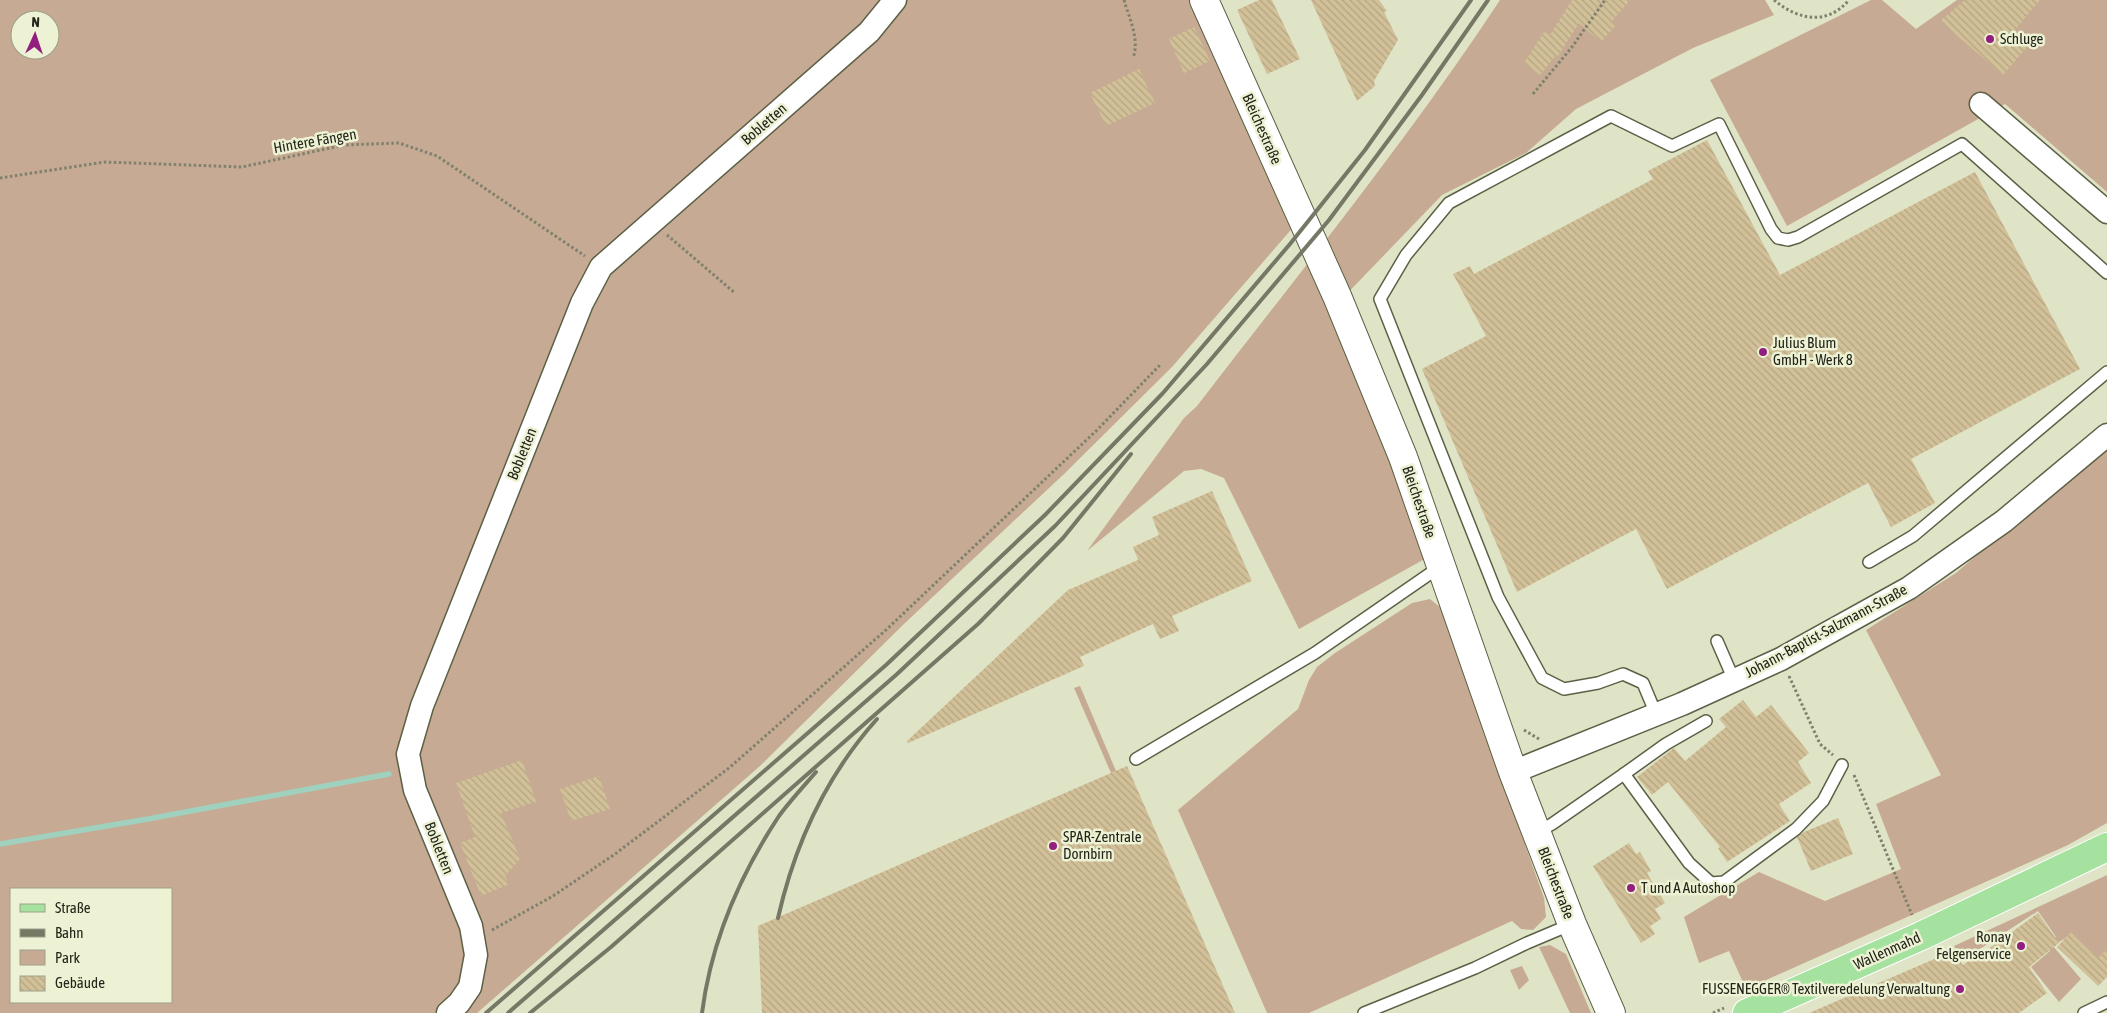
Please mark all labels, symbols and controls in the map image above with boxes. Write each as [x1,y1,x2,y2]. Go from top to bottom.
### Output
north arrow [10,10,60,60]
text: N [31,14,40,30]
place label: Schluge [2000,30,2043,47]
marker: Schluge [1984,33,1996,45]
street label: Bleichestraße [1239,91,1286,167]
street label: Bobletten [738,99,790,148]
street label: Hintere Fängen [272,125,358,156]
place label: Julius Blum GmbH - Werk 8 [1773,334,1853,368]
marker: Julius Blum GmbH - Werk 8 [1757,346,1769,358]
street label: Bobletten [503,425,540,482]
street label: Bleichestraße [1399,463,1440,540]
street label: Johann-Baptist-Salzmann-Straße [1742,580,1910,681]
street label: Bobletten [421,819,458,876]
place label: SPAR-Zentrale Dornbirn [1063,828,1142,862]
marker: SPAR-Zentrale Dornbirn [1047,840,1059,852]
street label: Bleichestraße [1535,845,1578,921]
place label: T und A Autoshop [1641,879,1735,896]
marker: T und A Autoshop [1625,882,1637,894]
legend [10,888,172,1003]
text: Straße [55,899,91,916]
text: Bahn [55,924,84,941]
street label: Wallenmahd [1851,928,1923,973]
place label: Ronay Felgenservice [1936,928,2011,962]
marker: Ronay Felgenservice [2015,940,2027,952]
text: Park [55,949,80,966]
text: Gebäude [55,974,105,991]
place label: FUSSENEGGER® Textilveredelung Verwaltung [1702,980,1951,997]
marker: FUSSENEGGER® Textilveredelung Verwaltung [1954,983,1966,995]

